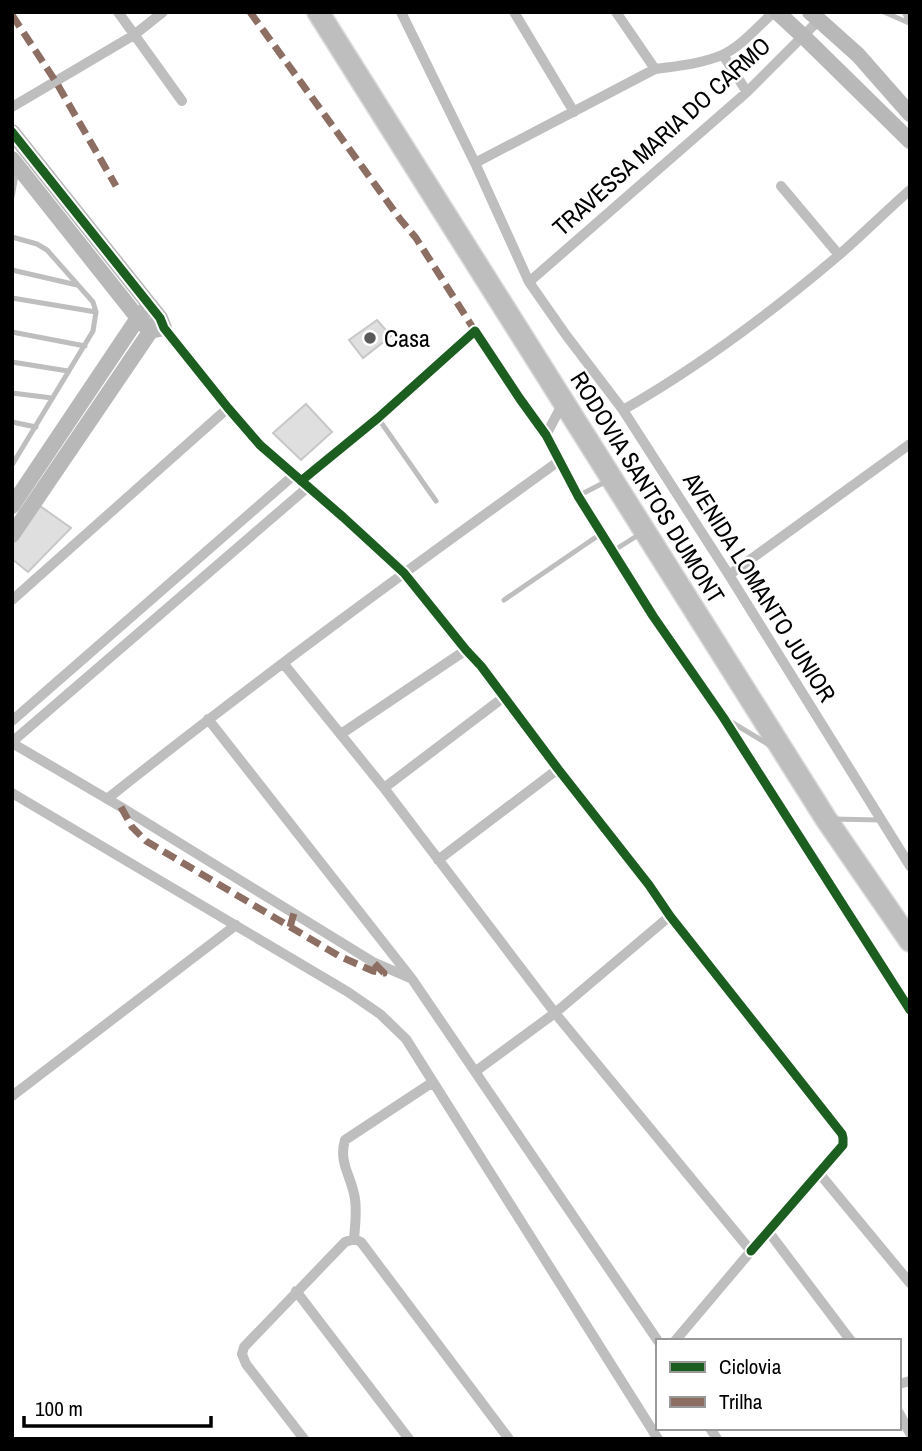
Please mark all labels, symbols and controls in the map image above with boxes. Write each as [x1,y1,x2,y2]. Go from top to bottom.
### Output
street label: TRAVESSA MARIA DO CARMO [545,29,777,243]
place label: Casa [384,322,430,354]
marker: Casa [362,330,378,346]
street label: RODOVIA SANTOS DUMONT [564,365,732,609]
street label: AVENIDA LOMANTO JUNIOR [676,465,844,708]
legend [656,1339,901,1430]
text: Ciclovia [719,1352,782,1381]
scale bar [24,1384,212,1428]
text: Trilha [719,1387,763,1416]
text: 100 m [35,1394,83,1423]

